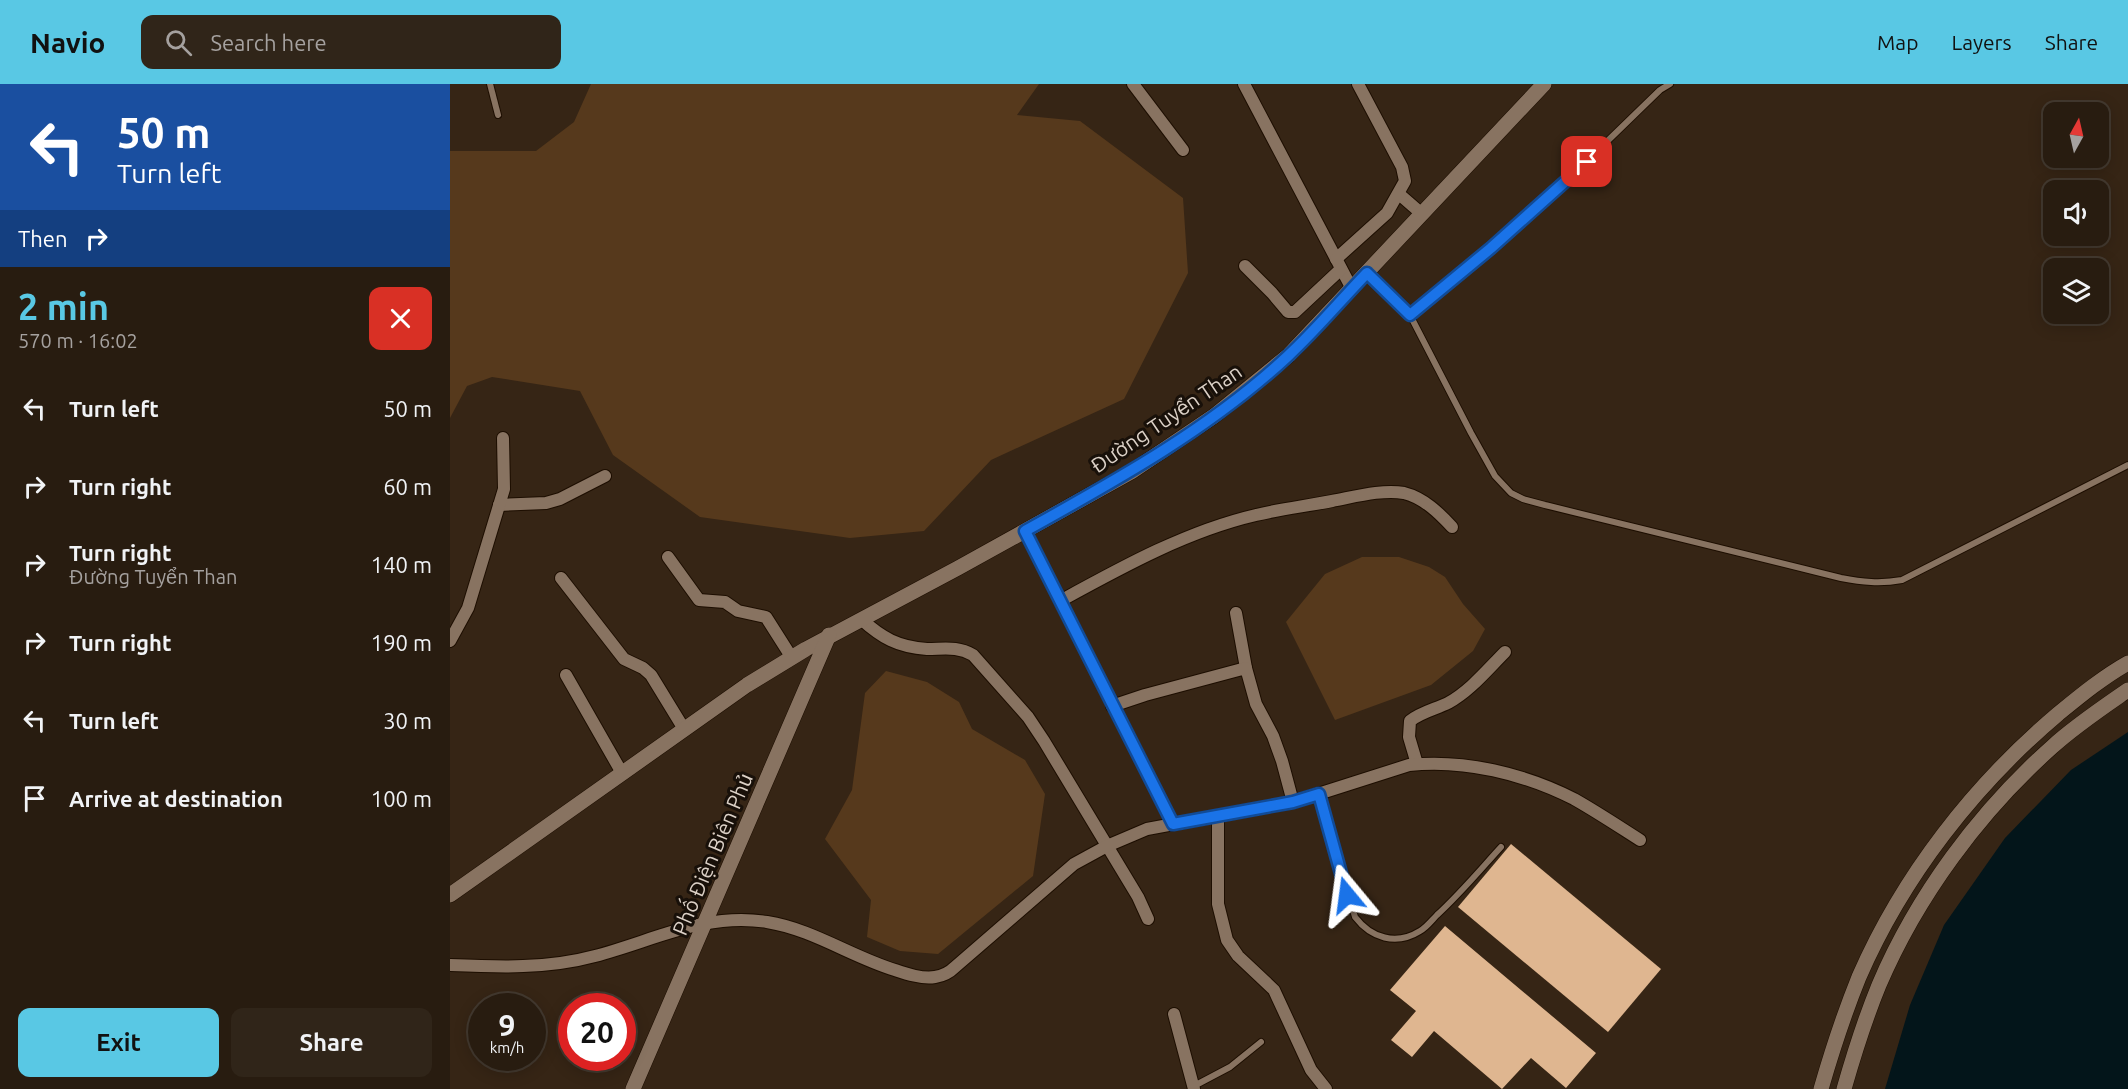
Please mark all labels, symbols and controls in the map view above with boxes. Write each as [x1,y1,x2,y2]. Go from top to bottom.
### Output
search box [141,15,561,69]
icon: search [162,26,195,59]
text: Navio [30,27,105,58]
text: Search here [210,30,327,55]
text: Map [1877,30,1918,54]
text: Layers [1951,30,2012,54]
text: Share [2045,30,2098,54]
north arrow [2043,102,2109,168]
map controls [2043,102,2109,324]
icon: left [18,108,96,186]
text: 50 m [117,109,211,156]
pin [1561,136,1612,187]
icon: arrive [1570,145,1603,178]
text: Turn left [117,158,221,188]
button: sound [2043,180,2109,246]
icon: right [80,222,113,255]
text: Then [18,226,68,251]
button: layers [2043,258,2109,324]
text: 2 min [18,286,109,327]
button: close [369,287,432,350]
text: 570 m · 16:02 [18,329,138,352]
street label: Đường Tuyển Than [1086,359,1246,477]
icon: left [18,392,51,425]
text: Turn left [69,396,159,421]
text: 50 m [383,396,432,421]
icon: right [18,470,51,503]
text: Turn right [69,474,171,499]
text: 60 m [383,474,432,499]
text: Turn right [69,540,171,565]
icon: right [18,548,51,581]
text: 140 m [371,552,432,577]
text: Đường Tuyển Than [69,565,237,588]
icon: right [18,626,51,659]
text: Turn right [69,630,171,655]
text: 190 m [371,630,432,655]
icon: left [18,704,51,737]
text: Turn left [69,708,159,733]
text: 30 m [383,708,432,733]
street label: Phố Điện Biên Phủ [665,769,757,938]
icon: arrive [18,782,51,815]
text: Arrive at destination [69,786,283,811]
text: 100 m [371,786,432,811]
position arrow [1315,863,1379,927]
speed limit sign: 20 [558,993,636,1071]
button: Exit [18,1008,219,1077]
button: Share [231,1008,432,1077]
text: 9 [499,1008,515,1042]
text: km/h [490,1039,524,1056]

